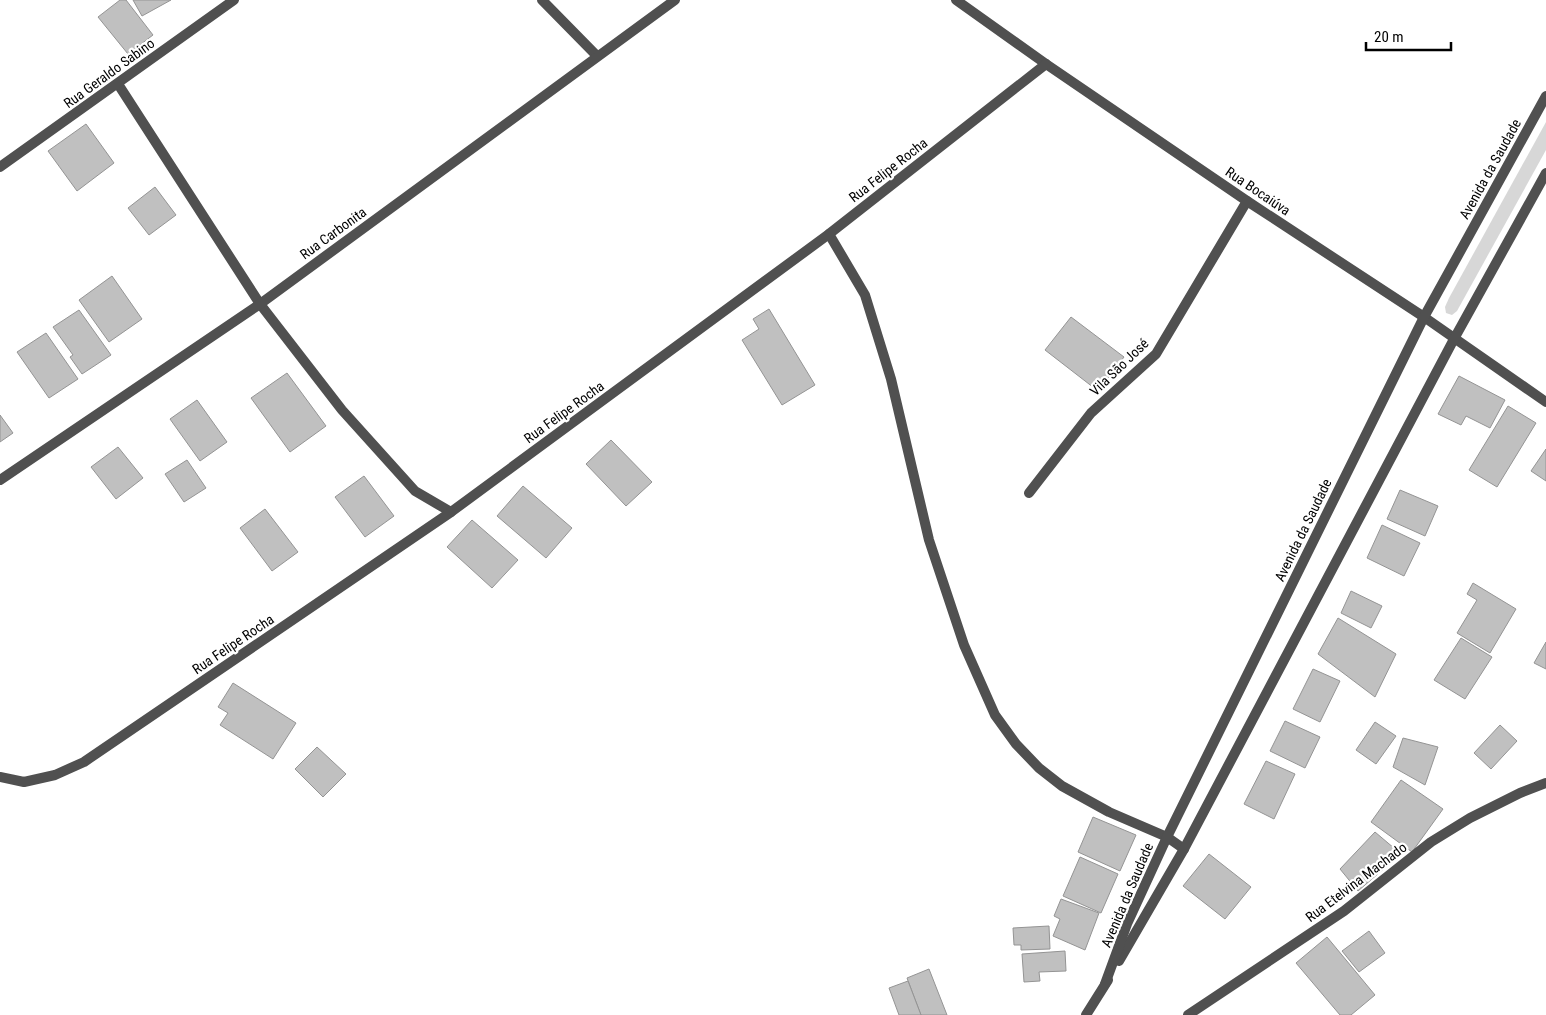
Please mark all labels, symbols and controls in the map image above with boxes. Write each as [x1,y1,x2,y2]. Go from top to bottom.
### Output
scale bar [1366,20,1451,52]
text: 20 m [1374,28,1404,46]
street label: Rua Geraldo Sabino [61,35,157,111]
street label: Avenida da Saudade [1456,116,1524,222]
street label: Rua Felipe Rocha [846,135,930,205]
street label: Rua Bocaiúva [1223,164,1293,218]
street label: Rua Carbonita [297,204,369,262]
street label: Vila São José [1086,335,1152,399]
street label: Rua Felipe Rocha [521,378,607,446]
street label: Avenida da Saudade [1271,476,1335,584]
street label: Rua Felipe Rocha [189,611,277,677]
street label: Rua Etelvina Machado [1302,839,1410,925]
street label: Avenida da Saudade [1098,840,1156,950]

